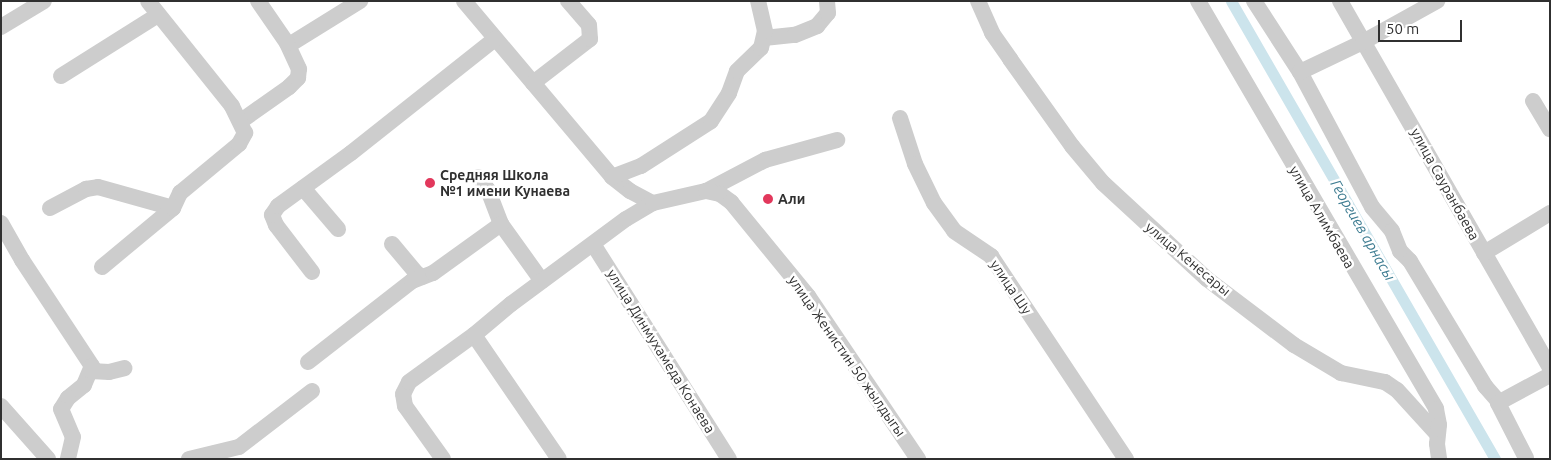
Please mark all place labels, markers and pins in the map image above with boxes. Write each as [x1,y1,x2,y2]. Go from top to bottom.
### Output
place label: Средняя Школа №1 имени Кунаева [440,167,570,200]
marker: Средняя Школа №1 имени Кунаева [424,177,436,189]
place label: Али [778,191,805,207]
marker: Али [762,193,774,205]

